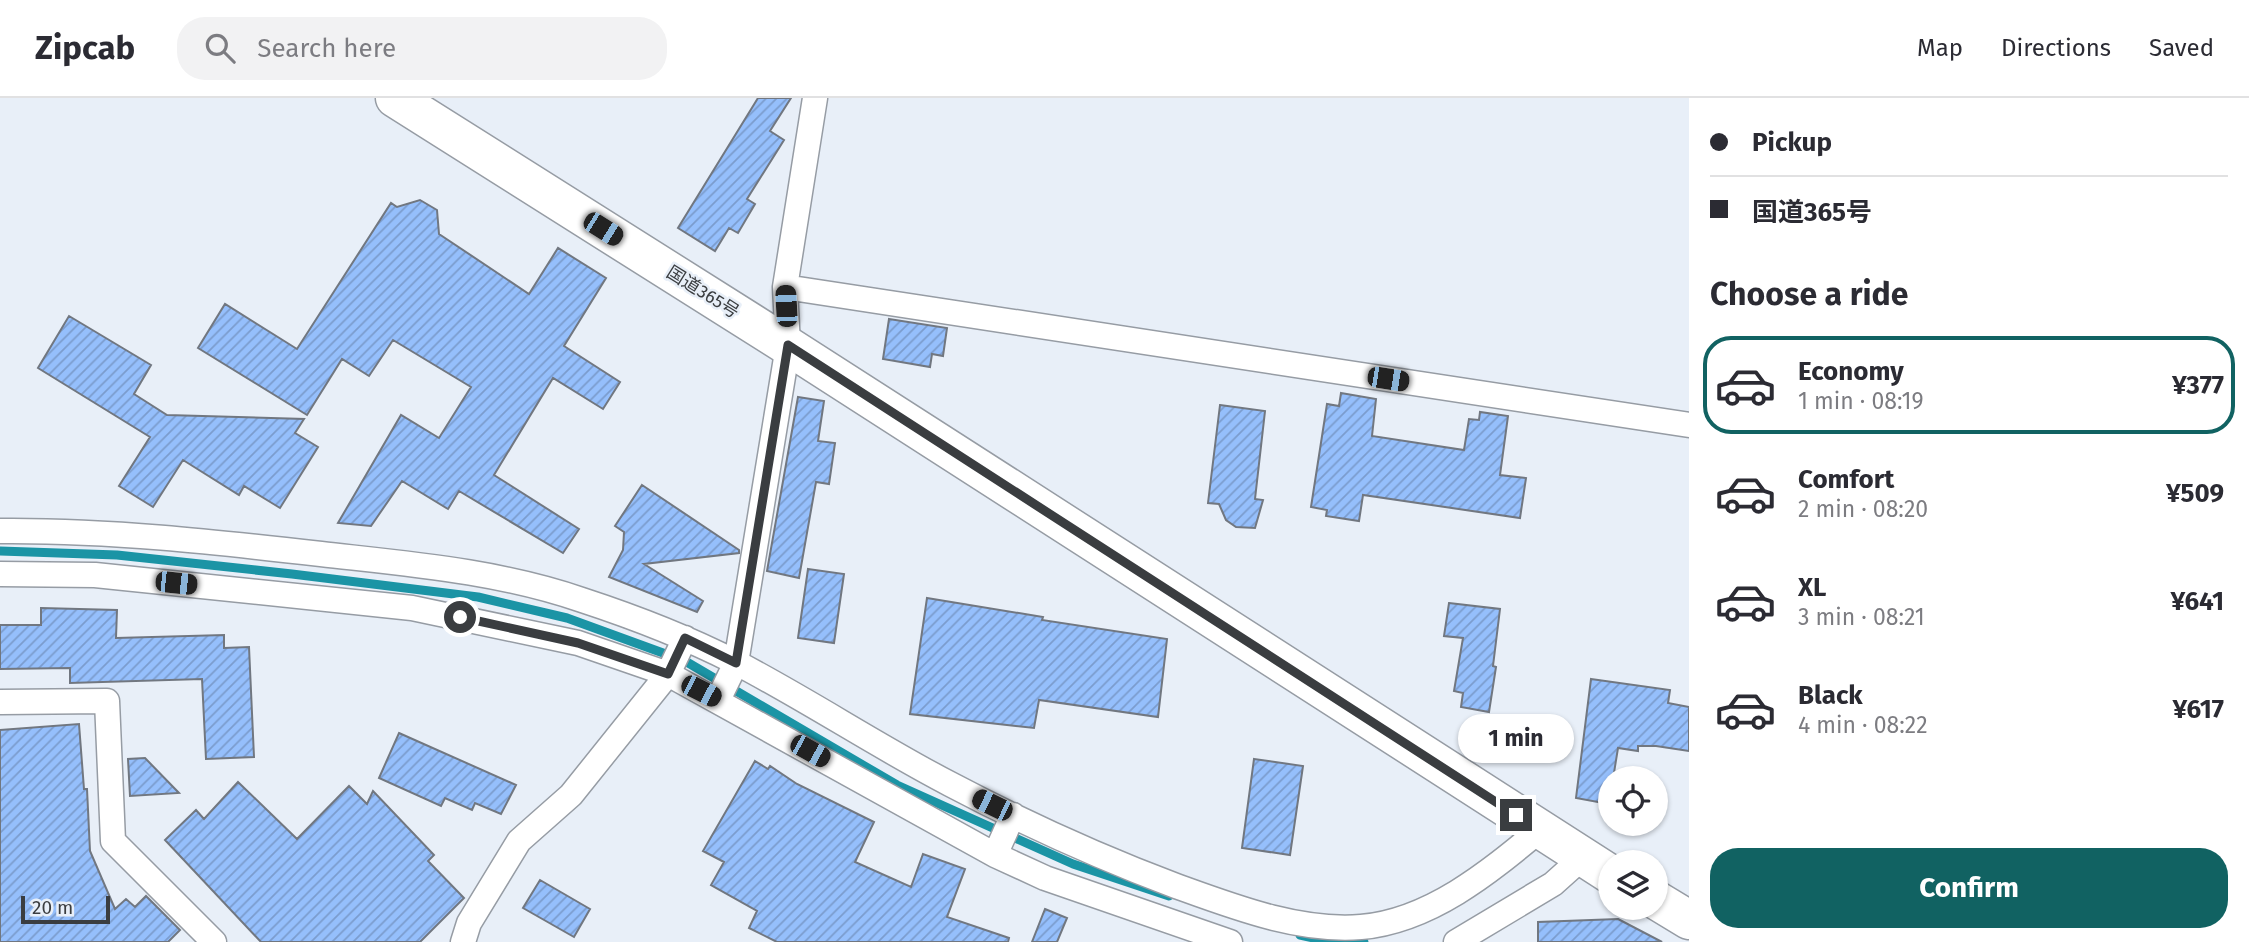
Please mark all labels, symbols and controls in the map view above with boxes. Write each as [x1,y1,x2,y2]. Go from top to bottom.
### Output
search box [177,17,667,80]
text: Zipcab [35,28,135,68]
icon: search [201,29,239,67]
text: Search here [257,33,396,64]
text: Map [1917,34,1963,62]
text: Directions [2001,34,2111,62]
text: Saved [2149,34,2214,62]
text: Pickup [1752,127,1832,158]
text: 国道365号 [1752,197,1872,228]
car [580,209,627,249]
street label: 国道365号 [663,261,743,323]
text: Choose a ride [1710,275,1908,313]
car [775,284,798,328]
icon: car [1714,354,1777,417]
text: Economy [1798,356,1904,387]
car [1366,365,1411,393]
text: ¥377 [2172,370,2224,401]
text: 1 min · 08:19 [1798,387,1924,415]
icon: car [1714,462,1777,525]
text: Comfort [1798,464,1894,495]
text: ¥509 [2166,478,2224,509]
text: 2 min · 08:20 [1798,495,1928,523]
car [155,570,198,596]
icon: car [1714,570,1777,633]
text: XL [1798,572,1826,603]
text: ¥641 [2170,586,2224,617]
route start [444,601,476,633]
text: 3 min · 08:21 [1798,603,1925,631]
car [678,672,725,710]
icon: car [1714,678,1777,741]
text: Black [1798,680,1863,711]
text: ¥617 [2173,694,2224,725]
text: 4 min · 08:22 [1798,711,1928,739]
callout: 1 min [1458,714,1574,762]
text: 1 min [1488,724,1544,752]
car [787,732,834,770]
map controls [1598,766,1668,920]
button: locate [1598,766,1668,836]
car [969,786,1016,824]
route end [1500,799,1532,831]
button: Confirm [1710,848,2228,928]
button: layers [1598,850,1668,920]
scale bar [21,893,110,925]
text: 20 m [32,896,73,919]

